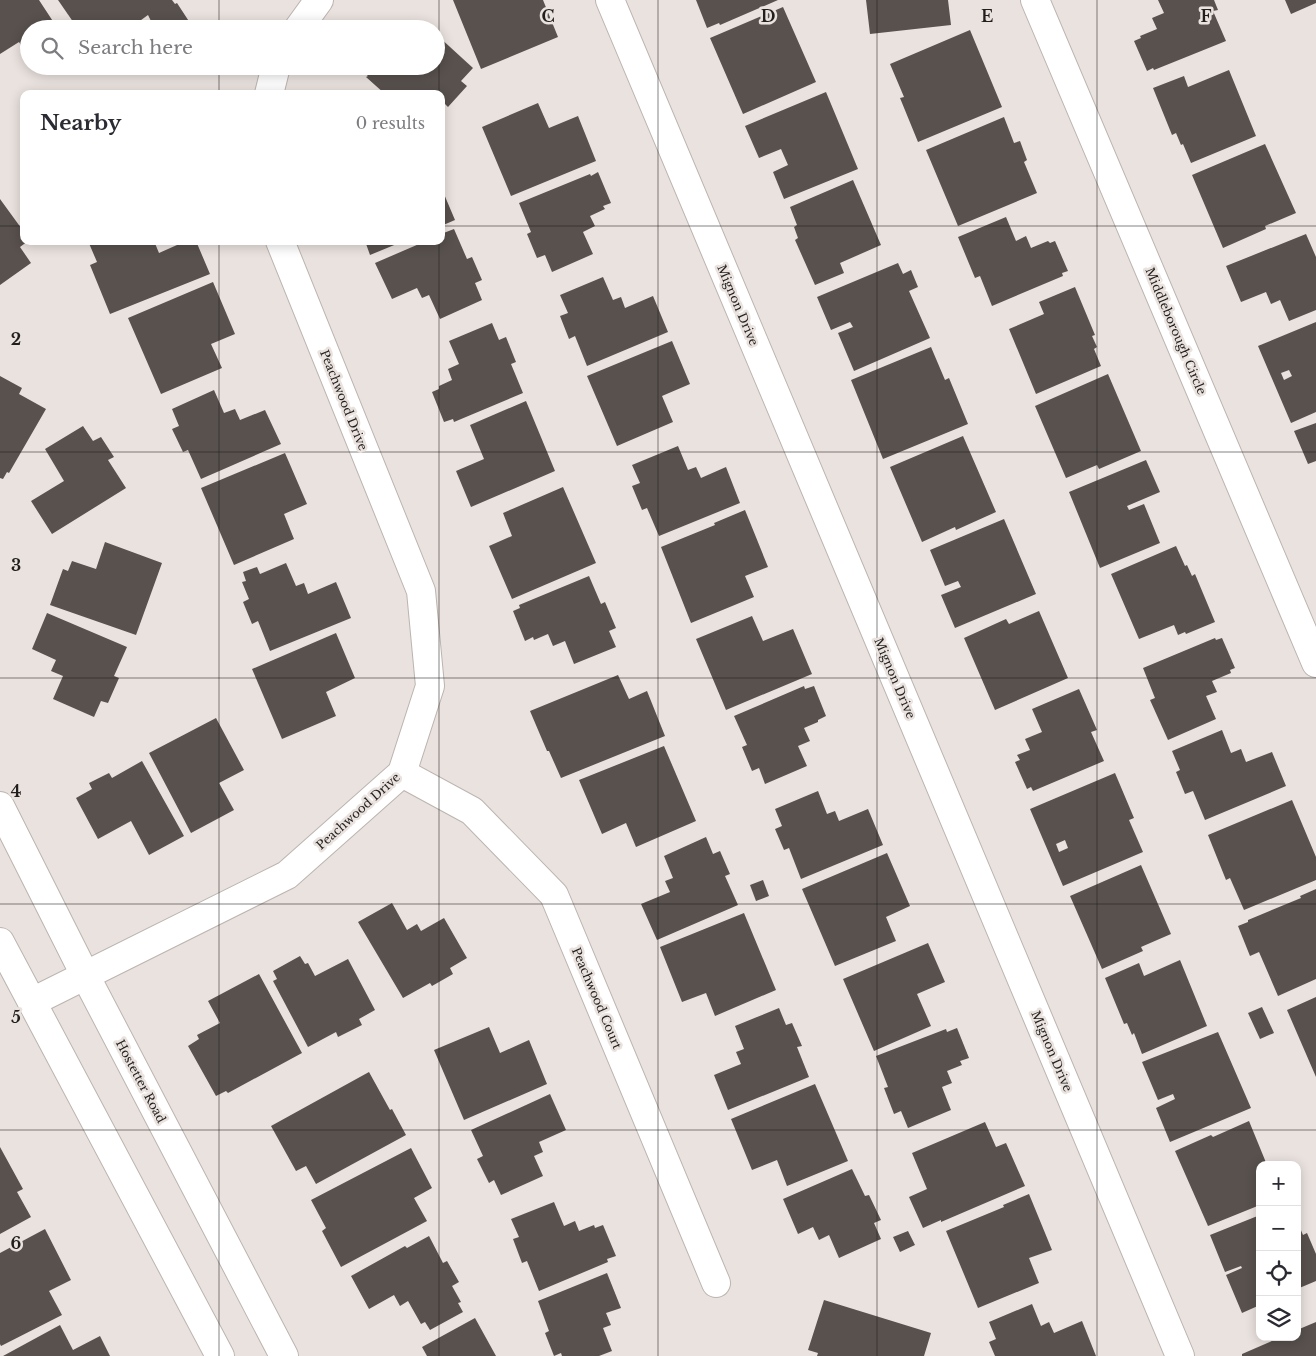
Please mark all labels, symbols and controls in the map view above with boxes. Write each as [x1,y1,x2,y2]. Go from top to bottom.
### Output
text: C [541,6,555,26]
text: D [761,6,775,26]
text: E [981,6,993,26]
text: F [1200,6,1212,26]
search box [20,20,445,75]
icon: search [38,34,66,62]
text: Search here [78,36,193,59]
text: Nearby [40,110,121,136]
text: 0 results [356,113,425,133]
street label: Mignon Drive [714,262,762,348]
street label: Middleborough Circle [1142,265,1210,397]
text: 2 [11,329,21,349]
street label: Peachwood Drive [317,347,371,453]
text: 3 [11,555,21,575]
street label: Mignon Drive [871,635,919,721]
street label: Peachwood Drive [313,769,403,853]
text: 4 [11,781,21,801]
street label: Peachwood Court [569,945,625,1051]
text: 5 [11,1007,21,1027]
street label: Mignon Drive [1028,1008,1076,1094]
street label: Hostetter Road [113,1037,169,1125]
map controls [1256,1161,1301,1341]
button: + [1256,1161,1301,1206]
button: − [1256,1206,1301,1251]
text: 6 [11,1233,22,1253]
button: locate [1256,1251,1301,1296]
button: layers [1256,1296,1301,1341]

